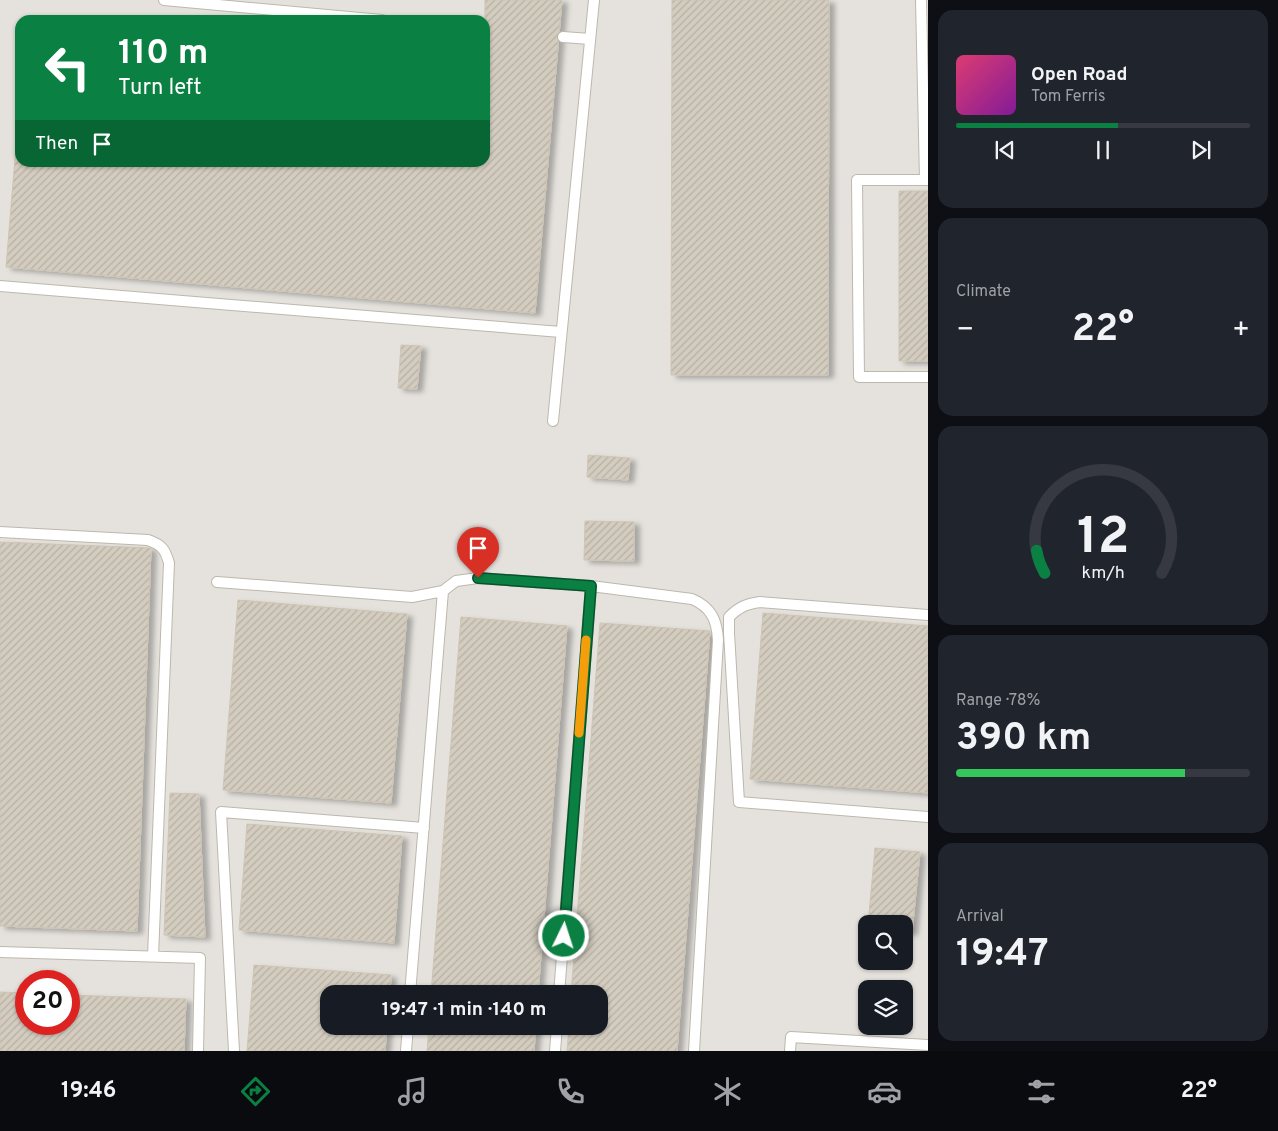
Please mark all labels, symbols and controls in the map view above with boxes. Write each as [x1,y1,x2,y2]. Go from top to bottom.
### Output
text: 110 m [118,32,208,76]
icon: left [35,35,100,100]
text: Open Road [1031,63,1127,87]
text: Turn left [118,75,201,102]
text: Tom Ferris [1031,87,1105,107]
icon: arrive [88,130,116,158]
text: Then [35,132,78,156]
icon: previous [991,136,1019,164]
icon: pause [1089,136,1117,164]
icon: next [1187,136,1215,164]
text: Climate [956,282,1011,302]
text: 22° [1072,306,1134,355]
text: − [956,313,974,349]
text: + [1232,313,1250,349]
text: 12 [1077,506,1129,572]
pin [457,527,499,578]
icon: arrive [464,534,492,562]
text: km/h [1081,562,1125,585]
text: Range · 78% [956,691,1040,711]
text: 390 km [956,715,1091,764]
text: Arrival [956,907,1004,927]
position arrow [537,909,589,961]
map controls [858,915,913,1035]
button: search [858,915,913,970]
text: 19:47 [956,931,1049,980]
speed limit sign: 20 [15,970,80,1035]
button: layers [858,980,913,1035]
text: 19:47 · 1 min · 140 m [382,998,546,1022]
icon: directions [238,1074,273,1109]
icon: music [395,1074,430,1109]
icon: phone [553,1074,588,1109]
icon: climate [710,1074,745,1109]
icon: car [867,1074,902,1109]
icon: filters [1024,1074,1059,1109]
text: 19:46 [61,1078,116,1105]
text: 22° [1181,1078,1217,1105]

